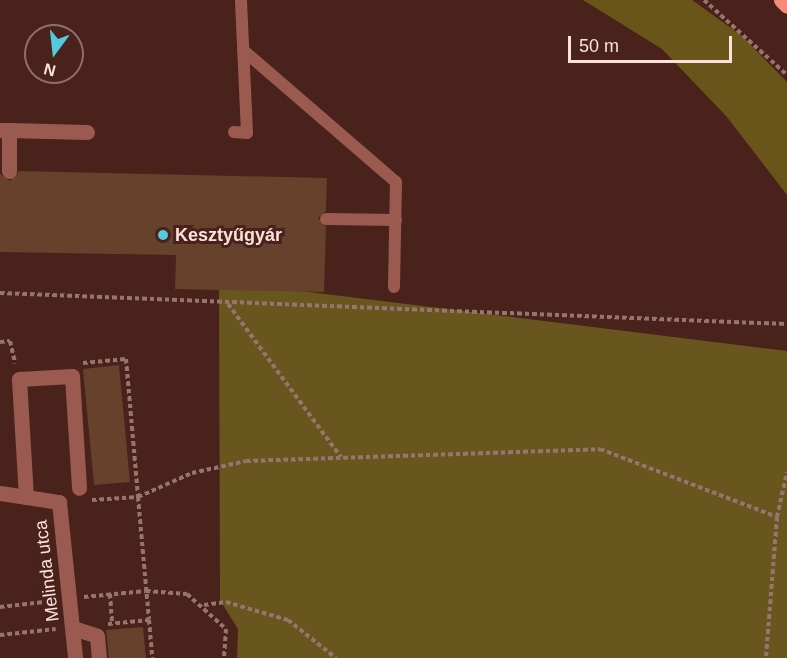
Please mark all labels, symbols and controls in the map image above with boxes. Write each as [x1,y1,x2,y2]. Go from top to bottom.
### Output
north arrow [24,24,84,84]
scale bar [571,24,734,62]
text: 50 m [579,36,619,56]
text: N [42,60,58,80]
place label: Kesztyűgyár [175,224,282,246]
marker: Kesztyűgyár [156,228,170,242]
street label: Melinda utca [30,519,64,623]

